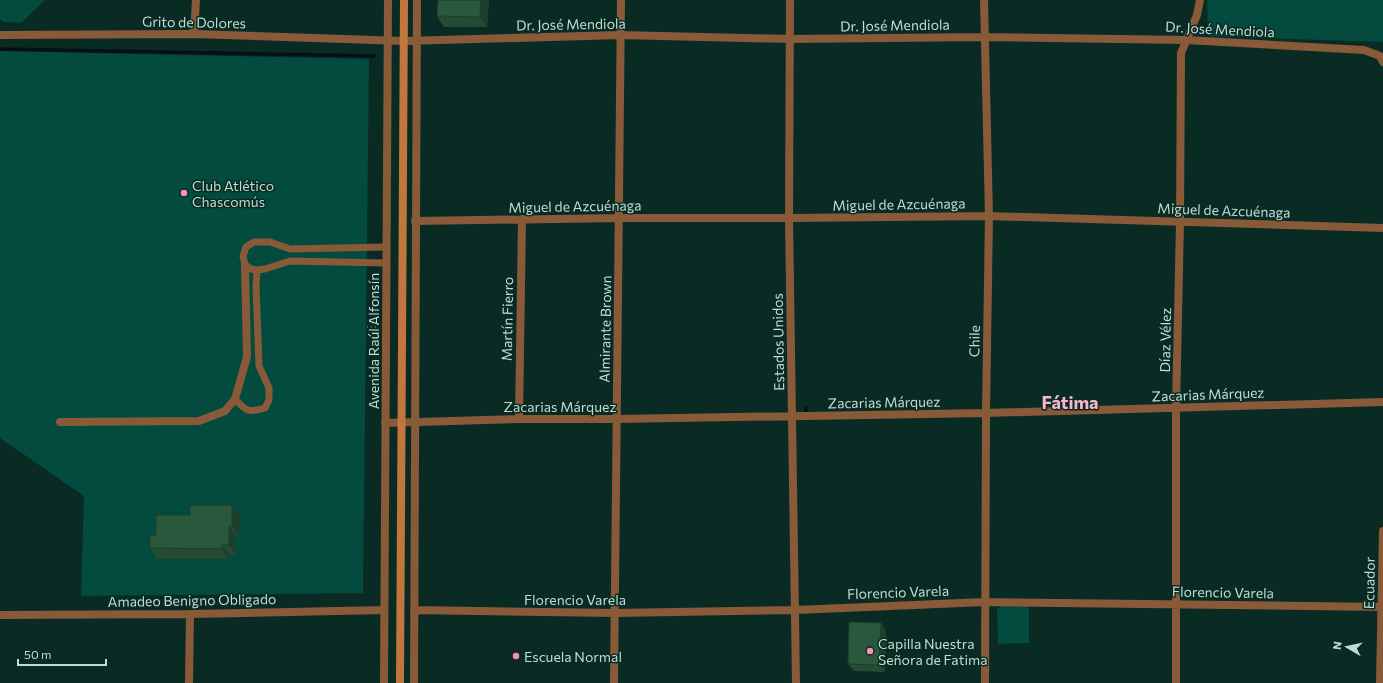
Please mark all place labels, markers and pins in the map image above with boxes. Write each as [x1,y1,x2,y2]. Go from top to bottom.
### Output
place label: Club Atlético Chascomús [192,177,274,210]
marker: Club Atlético Chascomús [179,188,189,198]
place label: Capilla Nuestra Señora de Fatima [878,635,988,668]
marker: Capilla Nuestra Señora de Fatima [865,646,875,656]
place label: Escuela Normal [524,648,622,665]
marker: Escuela Normal [511,651,521,661]

